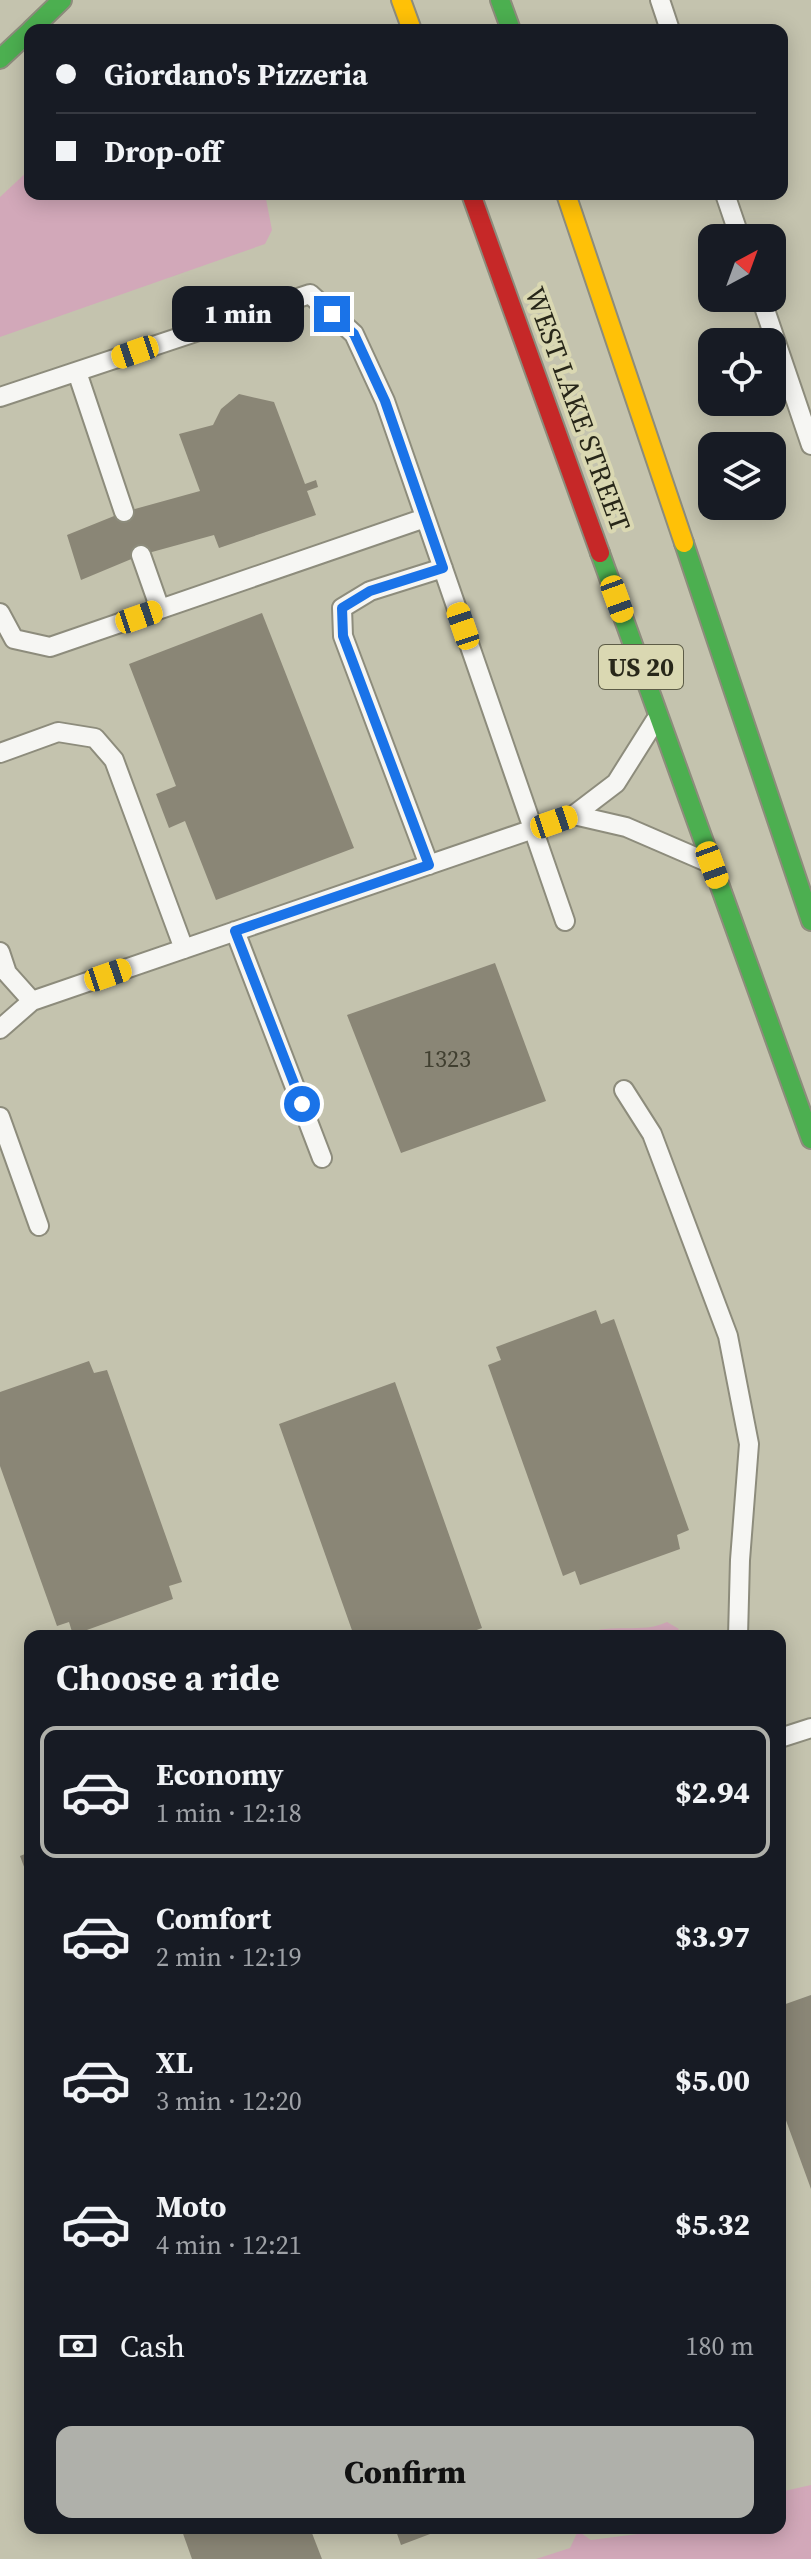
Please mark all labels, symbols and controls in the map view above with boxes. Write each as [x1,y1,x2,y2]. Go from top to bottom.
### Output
text: Giordano's Pizzeria [104,54,368,95]
text: Drop-off [104,131,222,172]
north arrow [698,224,786,312]
map controls [698,224,786,520]
street label: WEST LAKE STREET [516,281,640,537]
callout: 1 min [172,286,304,342]
text: 1 min [204,296,272,332]
route end [314,296,350,332]
button: locate [698,328,786,416]
car [108,333,162,371]
button: layers [698,432,786,520]
car [598,572,636,626]
car [112,598,166,636]
car [444,599,482,653]
road number: US 20 [599,645,683,689]
car [527,803,581,841]
car [693,838,731,892]
car [81,956,135,994]
house number: 1323 [423,1042,471,1075]
route start [284,1086,320,1122]
text: Choose a ride [56,1653,279,1702]
text: Economy [156,1754,284,1795]
icon: car [60,1756,132,1828]
text: $2.94 [675,1772,750,1813]
text: 1 min · 12:18 [156,1795,302,1831]
text: Comfort [156,1898,271,1939]
icon: car [60,1900,132,1972]
text: $3.97 [675,1916,750,1957]
text: 2 min · 12:19 [156,1939,302,1975]
text: XL [156,2042,193,2083]
icon: car [60,2044,132,2116]
text: $5.00 [675,2060,750,2101]
text: 3 min · 12:20 [156,2083,302,2119]
text: Moto [156,2186,227,2227]
icon: car [60,2188,132,2260]
text: $5.32 [675,2204,750,2245]
text: 4 min · 12:21 [156,2227,302,2263]
icon: cash [56,2324,100,2368]
text: Cash [120,2326,185,2367]
text: 180 m [686,2328,754,2364]
button: Confirm [56,2426,754,2518]

